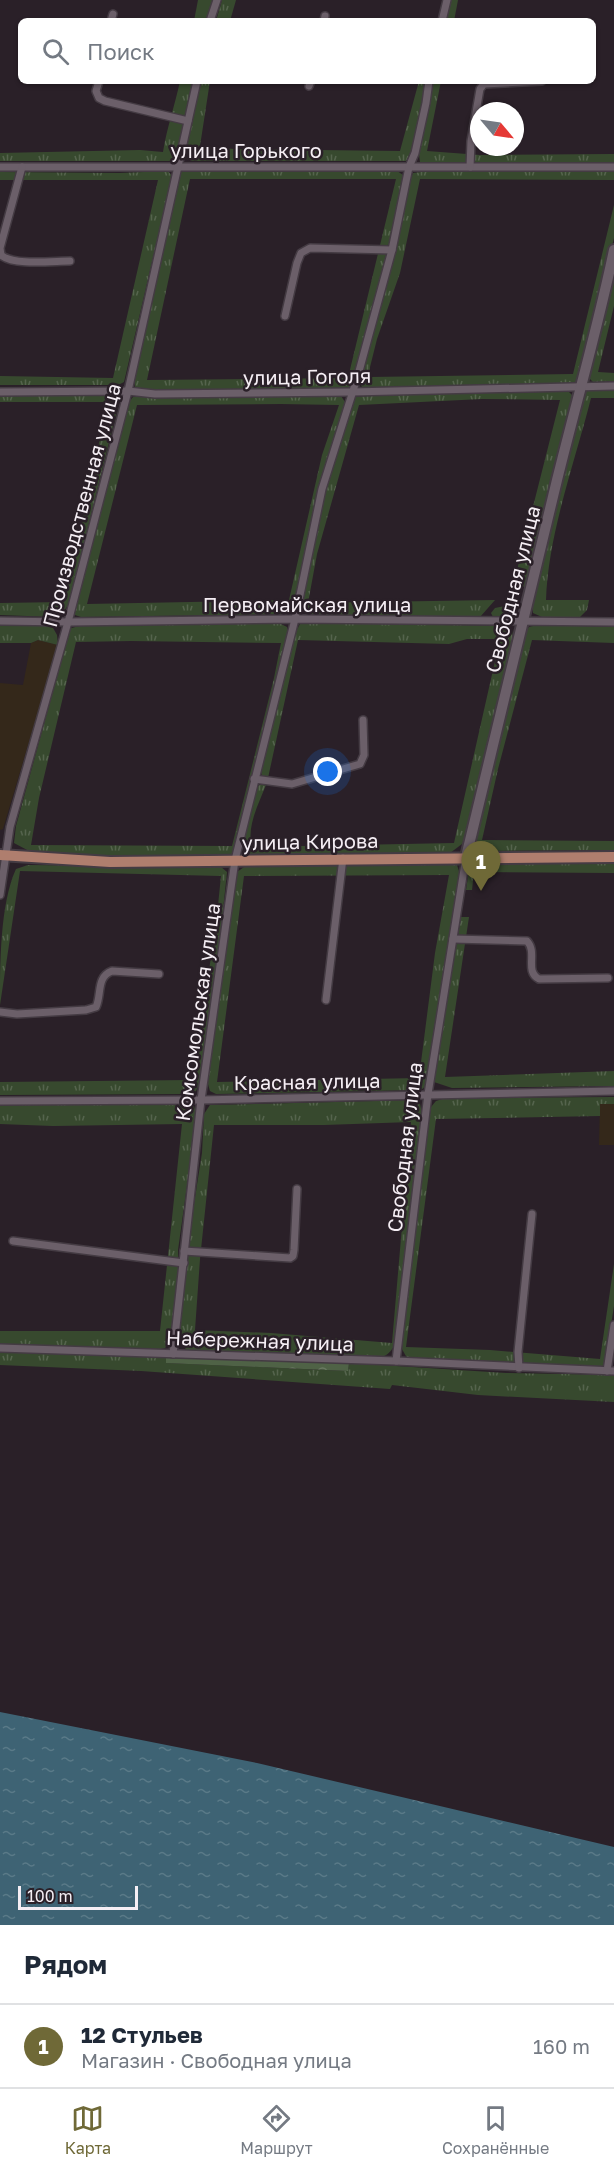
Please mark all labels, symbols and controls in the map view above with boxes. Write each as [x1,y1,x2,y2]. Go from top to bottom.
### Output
search box [18,18,596,84]
icon: search [39,35,72,68]
text: Поиск [87,38,155,65]
north arrow [470,102,524,156]
street label: улица Горького [170,138,322,162]
street label: улица Гоголя [243,363,371,389]
street label: Производственная улица [37,380,125,630]
street label: Свободная улица [480,503,544,675]
street label: Первомайская улица [203,592,411,616]
your location [313,757,342,786]
street label: улица Кирова [241,828,379,854]
pin: 1 [462,842,500,891]
street label: Комсомольская улица [170,901,224,1123]
street label: Свободная улица [382,1061,426,1233]
street label: Красная улица [233,1068,381,1094]
street label: Набережная улица [166,1325,354,1355]
scale bar [18,1883,138,1910]
text: 100 m [27,1886,73,1906]
text: Рядом [24,1949,107,1980]
text: 12 Стульев [81,2021,203,2048]
text: 1 [38,2034,49,2058]
text: 160 m [533,2034,590,2058]
text: Магазин · Свободная улица [81,2048,352,2072]
tab: Карта [65,2102,111,2158]
tab: Маршрут [240,2102,313,2158]
tab: Сохранённые [442,2102,549,2158]

